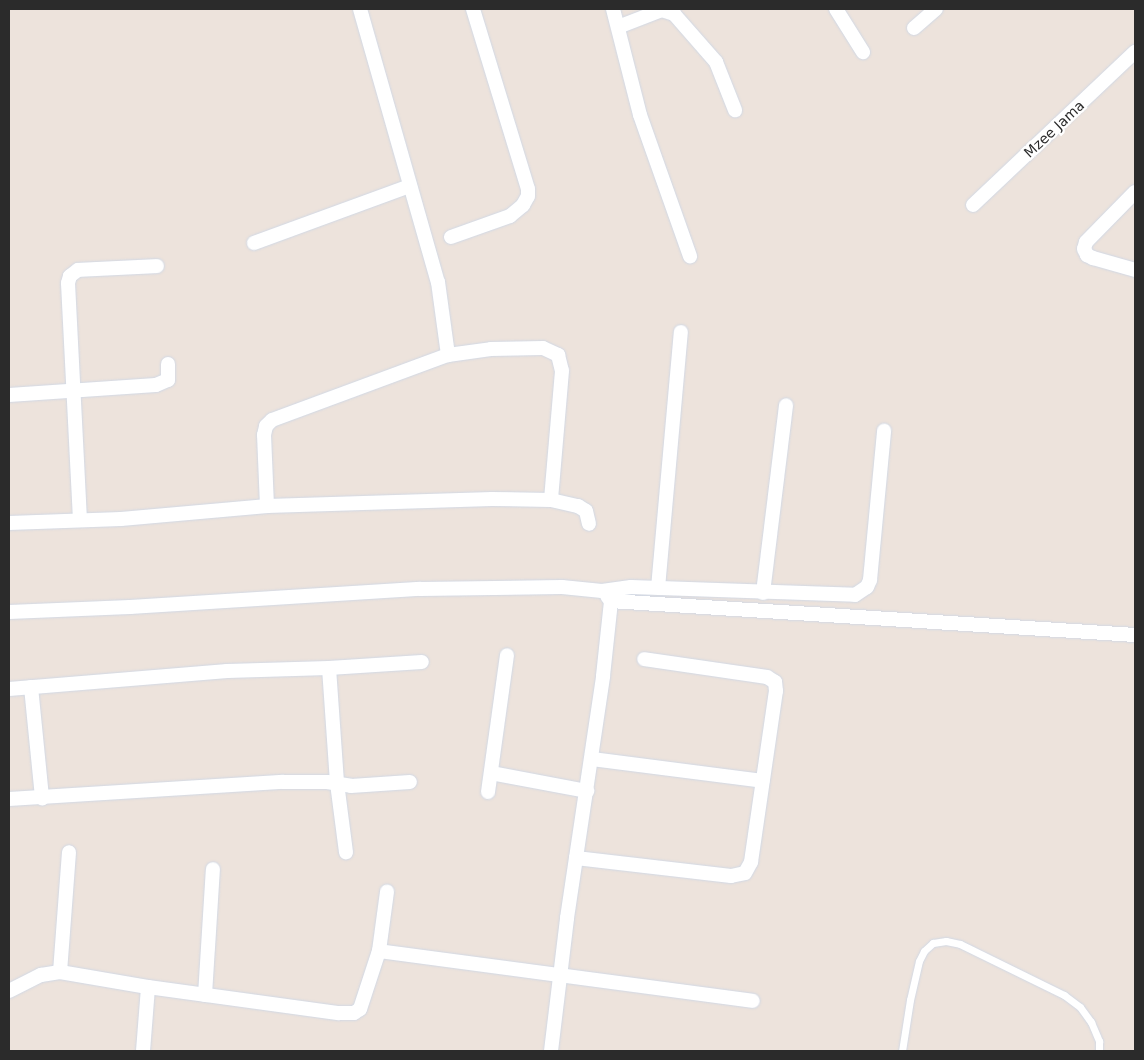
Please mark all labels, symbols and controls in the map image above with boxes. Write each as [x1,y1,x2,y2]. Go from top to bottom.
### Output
street label: Mzee Jama [1020,97,1088,161]

